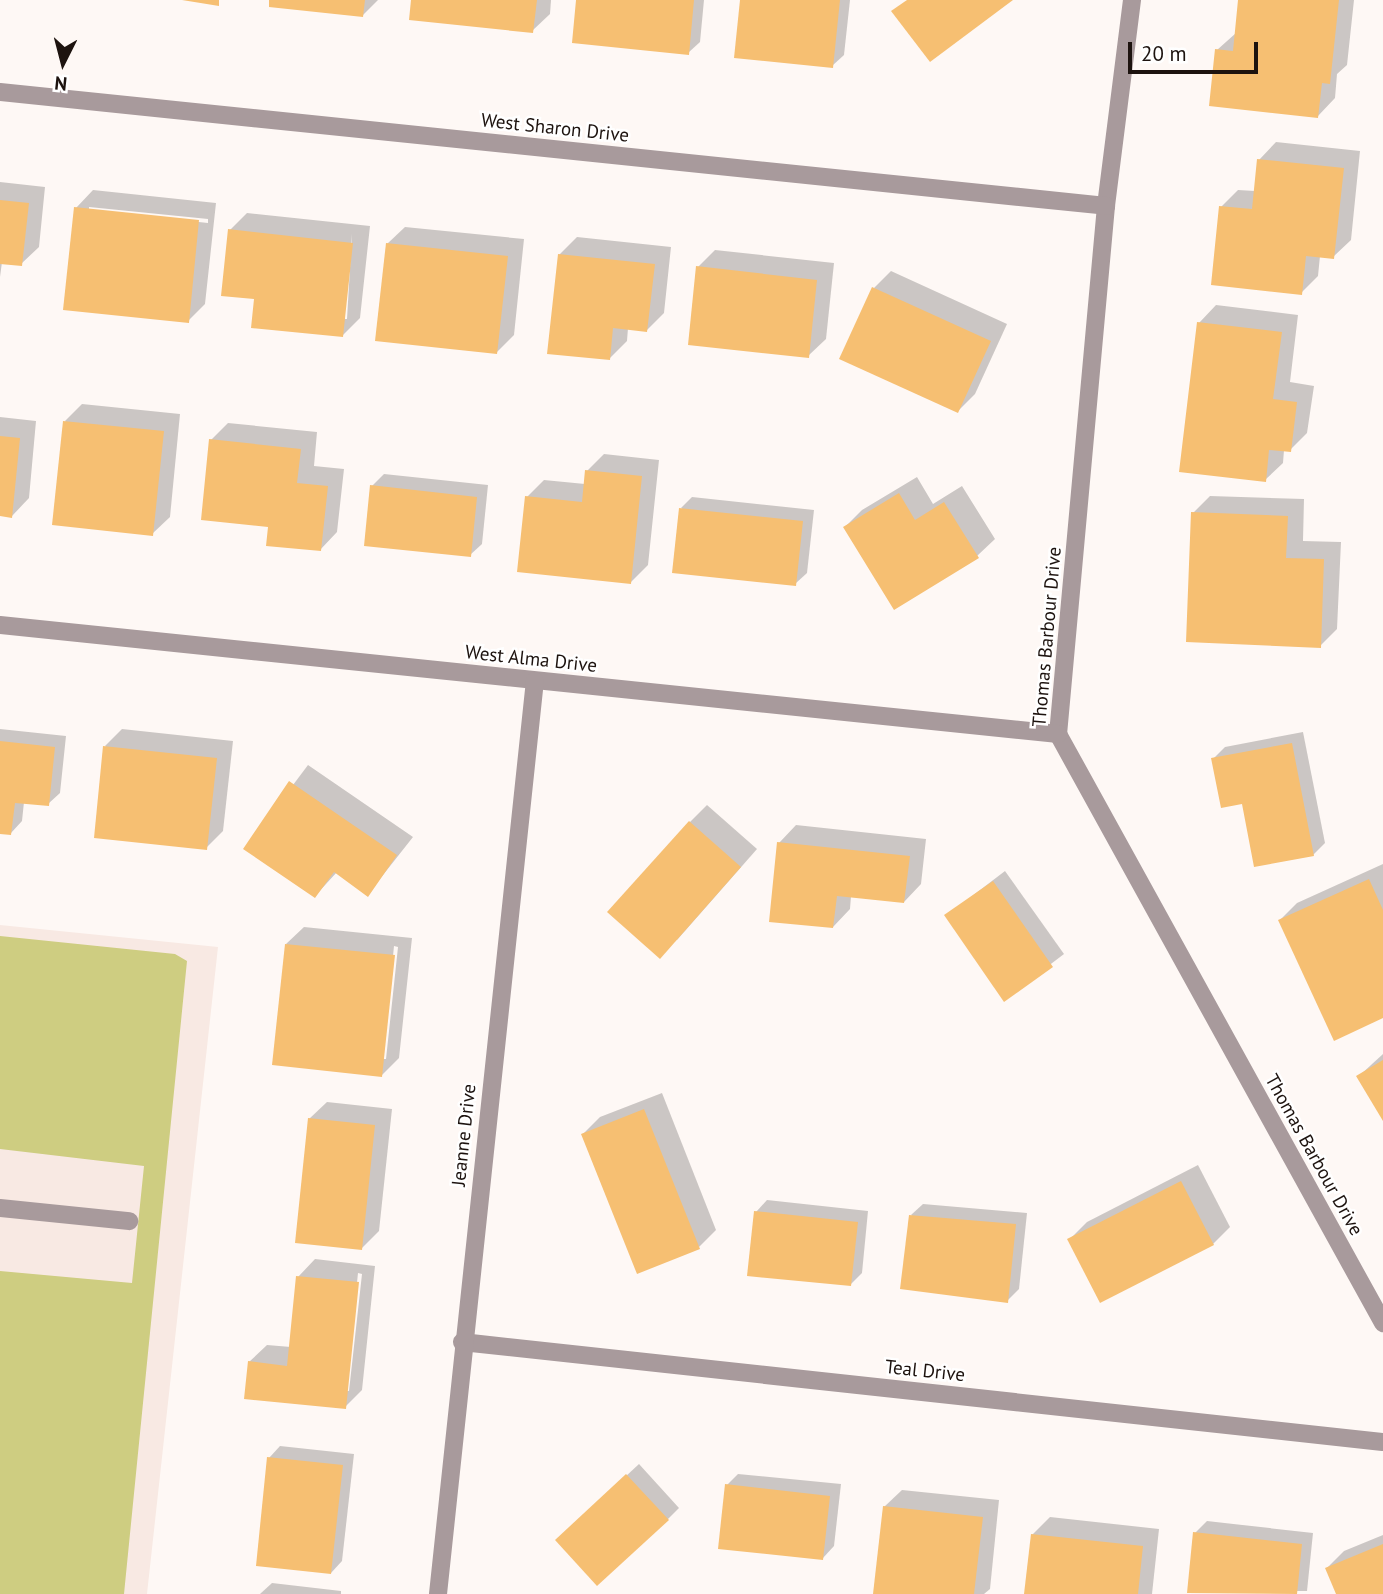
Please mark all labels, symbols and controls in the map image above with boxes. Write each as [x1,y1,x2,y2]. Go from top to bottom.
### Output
north arrow [28,28,98,98]
scale bar [1131,28,1260,72]
text: 20 m [1141,40,1187,67]
text: N [53,71,68,96]
street label: West Sharon Drive [480,109,630,147]
street label: Thomas Barbour Drive [1028,546,1066,728]
street label: West Alma Drive [464,641,598,677]
street label: Thomas Barbour Drive [1260,1070,1368,1240]
street label: Jeanne Drive [447,1083,481,1187]
street label: Teal Drive [884,1355,966,1387]

